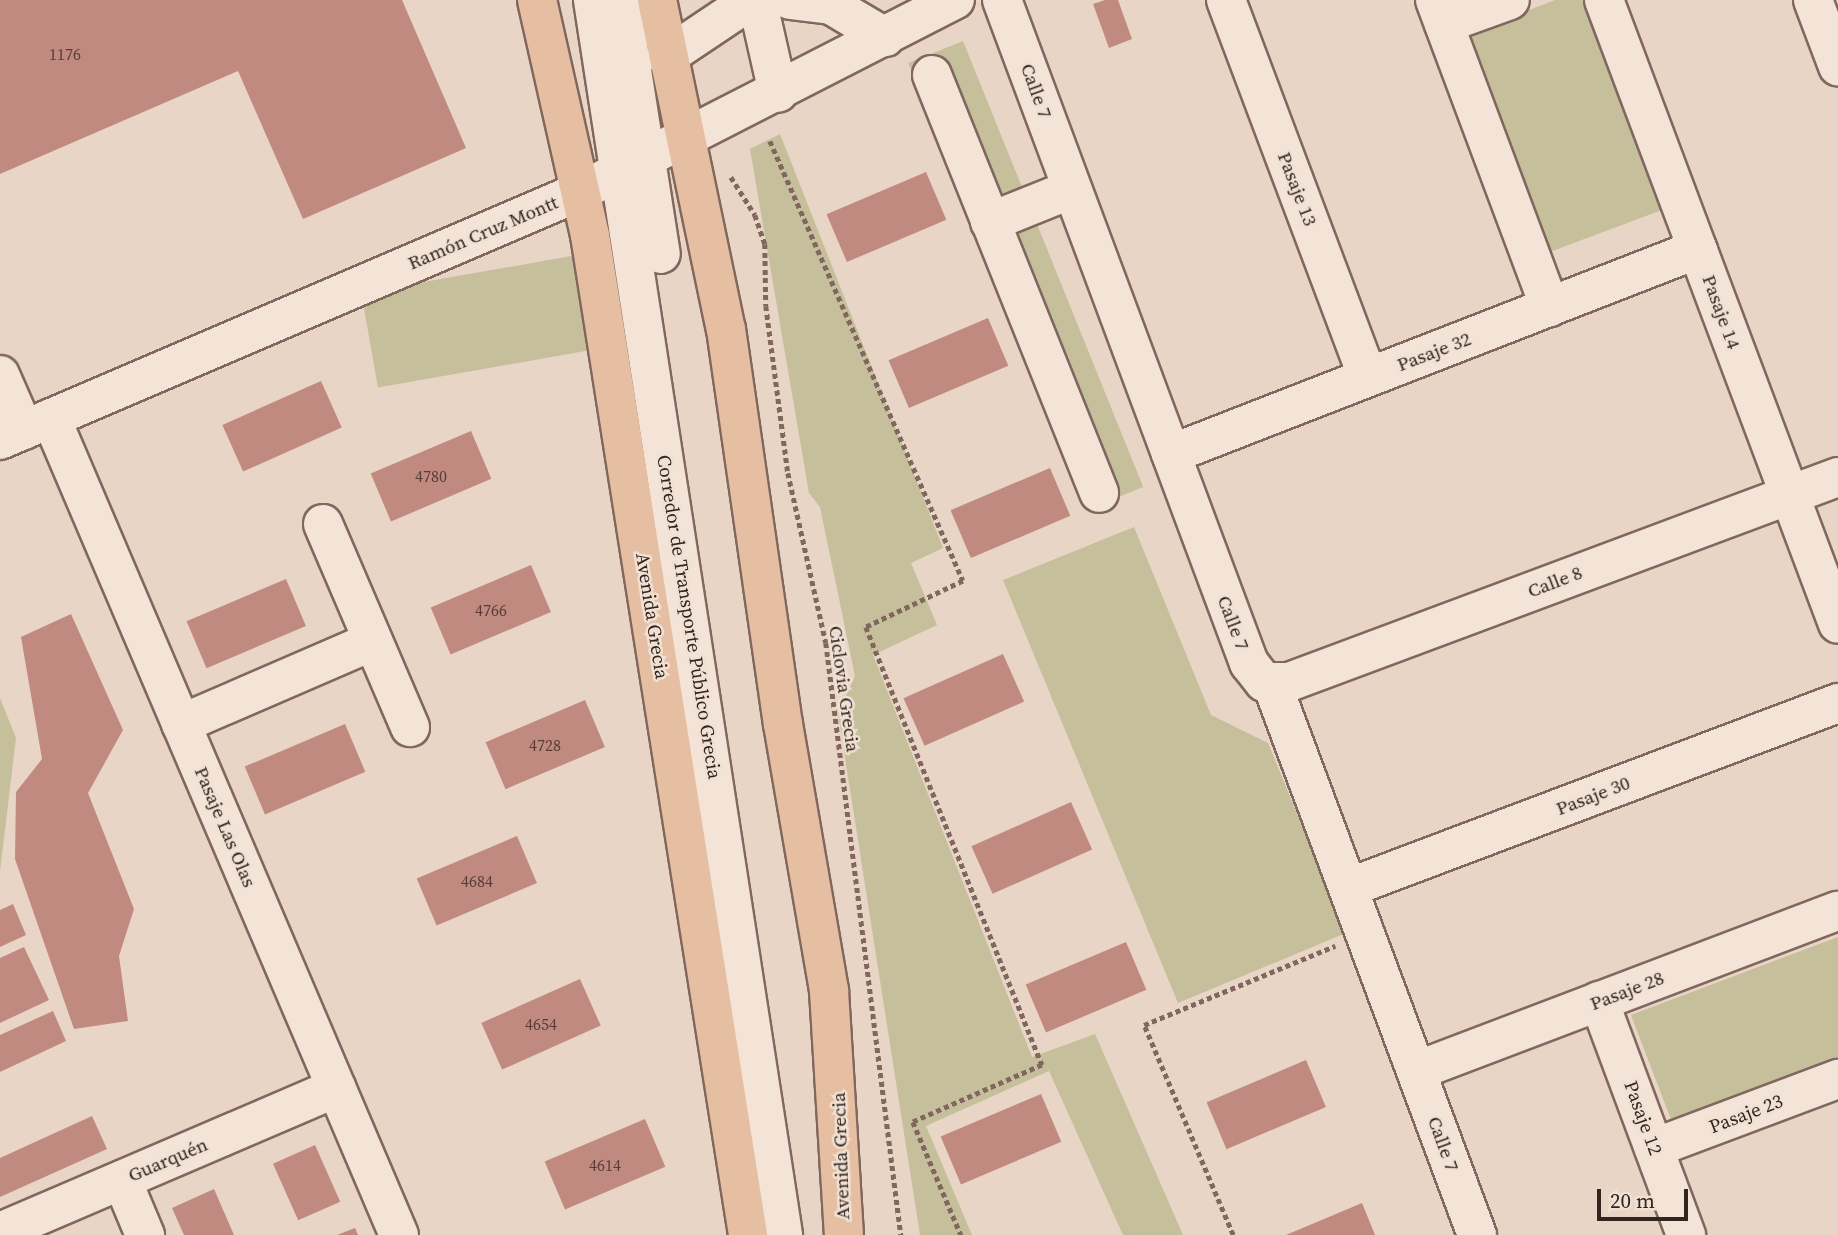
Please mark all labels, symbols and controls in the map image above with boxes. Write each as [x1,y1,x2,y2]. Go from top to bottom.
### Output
house number: 1176 [49,44,81,64]
street label: Calle 7 [1016,61,1056,121]
street label: Pasaje 13 [1273,149,1321,229]
street label: Ramón Cruz Montt [405,191,561,275]
street label: Pasaje 14 [1697,272,1745,352]
street label: Pasaje 32 [1394,328,1474,376]
street label: Corredor de Transporte Público Grecia [652,453,726,781]
house number: 4780 [415,466,447,486]
street label: Avenida Grecia [631,551,673,681]
street label: Calle 8 [1524,561,1586,603]
street label: Calle 7 [1212,592,1254,654]
house number: 4766 [475,600,507,620]
street label: Ciclovia Grecia [824,624,864,754]
house number: 4728 [529,735,561,755]
street label: Pasaje Las Olas [189,763,261,891]
street label: Pasaje 30 [1553,772,1633,820]
house number: 4684 [461,871,493,891]
street label: Pasaje 28 [1587,967,1667,1015]
house number: 4654 [525,1014,557,1034]
street label: Pasaje 12 [1619,1078,1667,1158]
street label: Pasaje 23 [1706,1090,1786,1138]
street label: Avenida Grecia [827,1092,855,1220]
street label: Calle 7 [1423,1114,1463,1174]
street label: Guarquén [125,1133,211,1187]
house number: 4614 [589,1155,621,1175]
scale bar [1600,1176,1691,1220]
text: 20 m [1610,1186,1655,1215]

